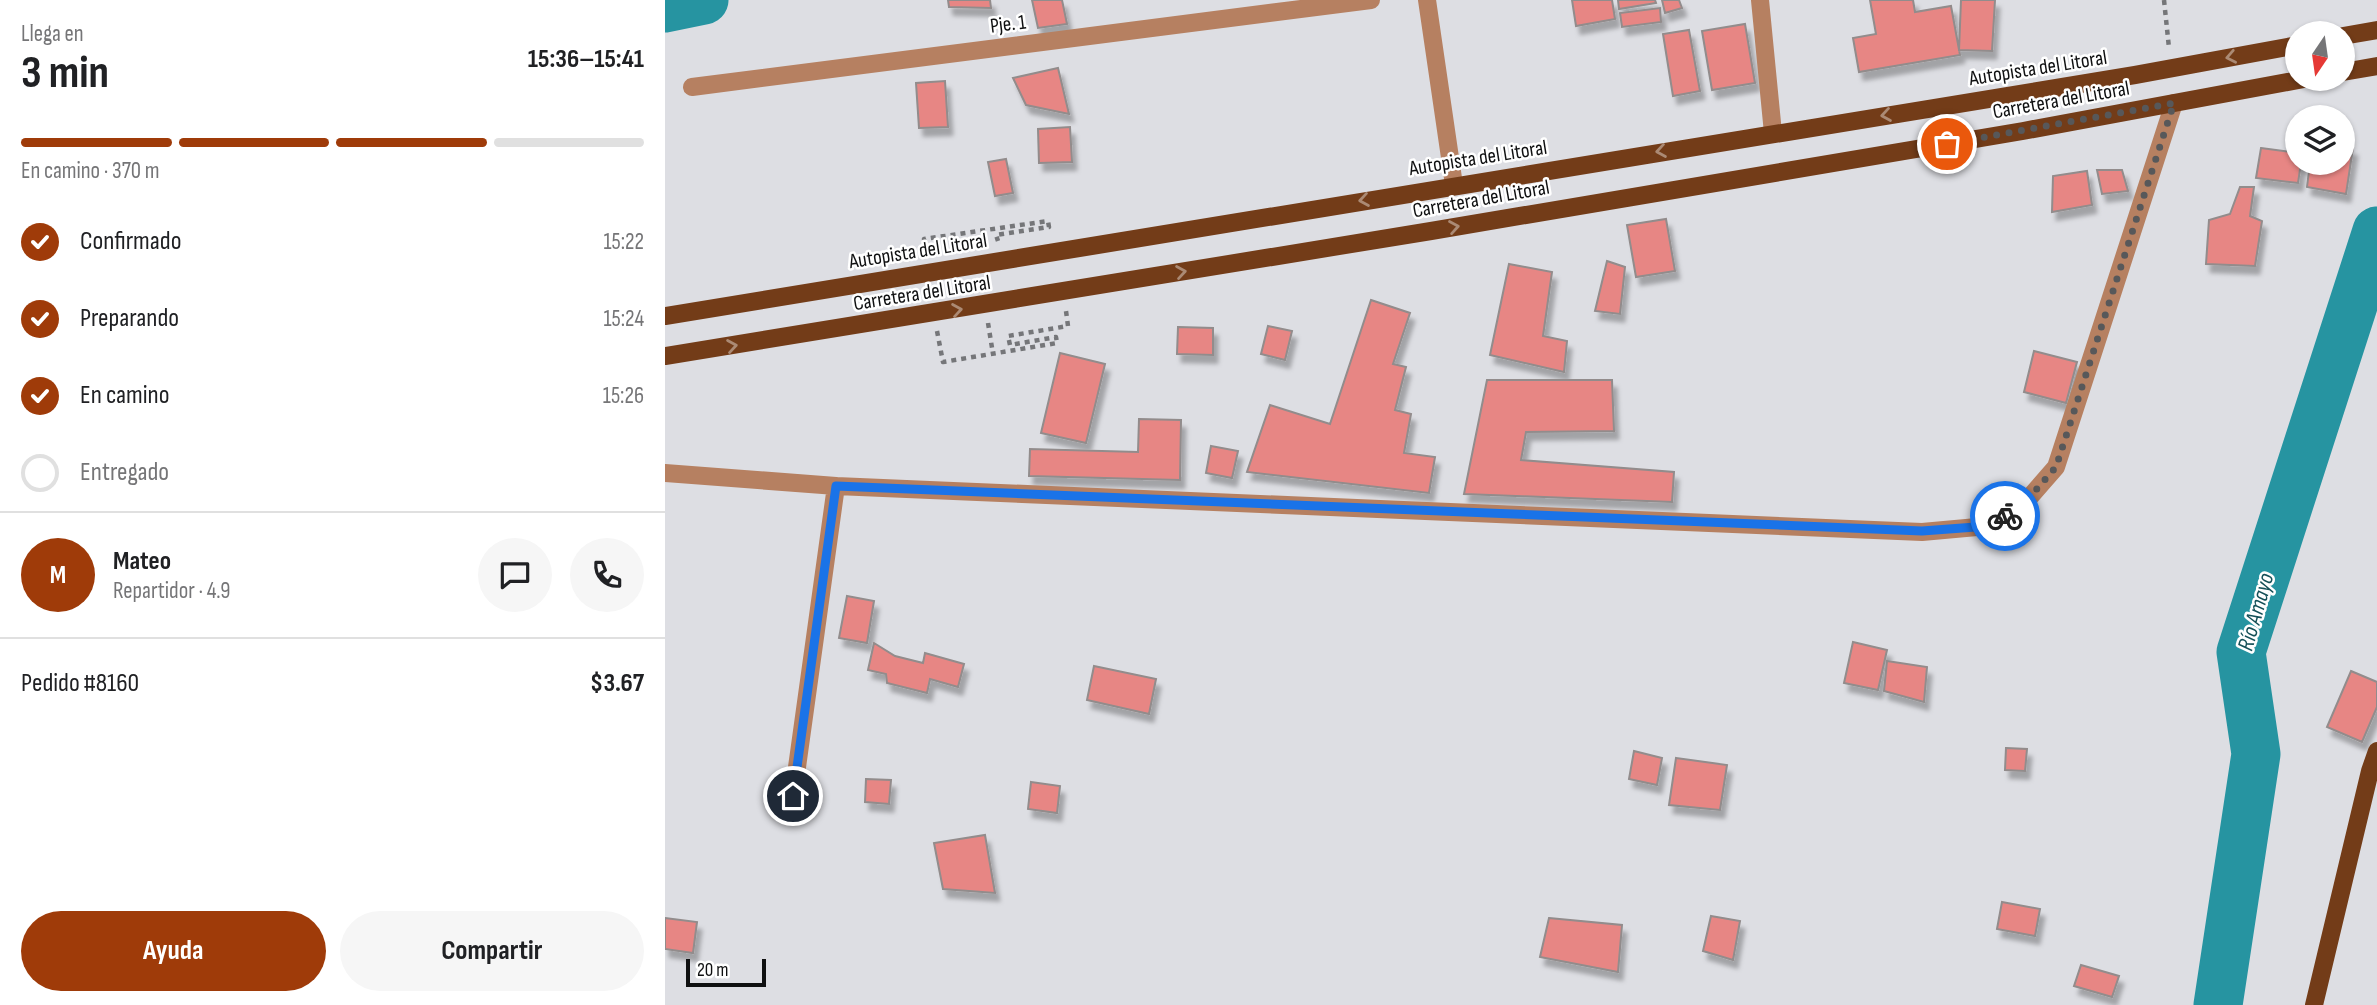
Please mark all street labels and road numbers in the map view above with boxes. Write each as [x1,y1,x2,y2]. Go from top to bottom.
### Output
street label: Pje. 1 [989,9,1028,39]
street label: Autopista del Litoral [1966,45,2109,91]
street label: Carretera del Litoral [1991,76,2131,124]
street label: Autopista del Litoral [1406,135,1549,181]
street label: Carretera del Litoral [1411,175,1551,223]
street label: Autopista del Litoral [846,228,989,274]
street label: Carretera del Litoral [852,270,992,316]

